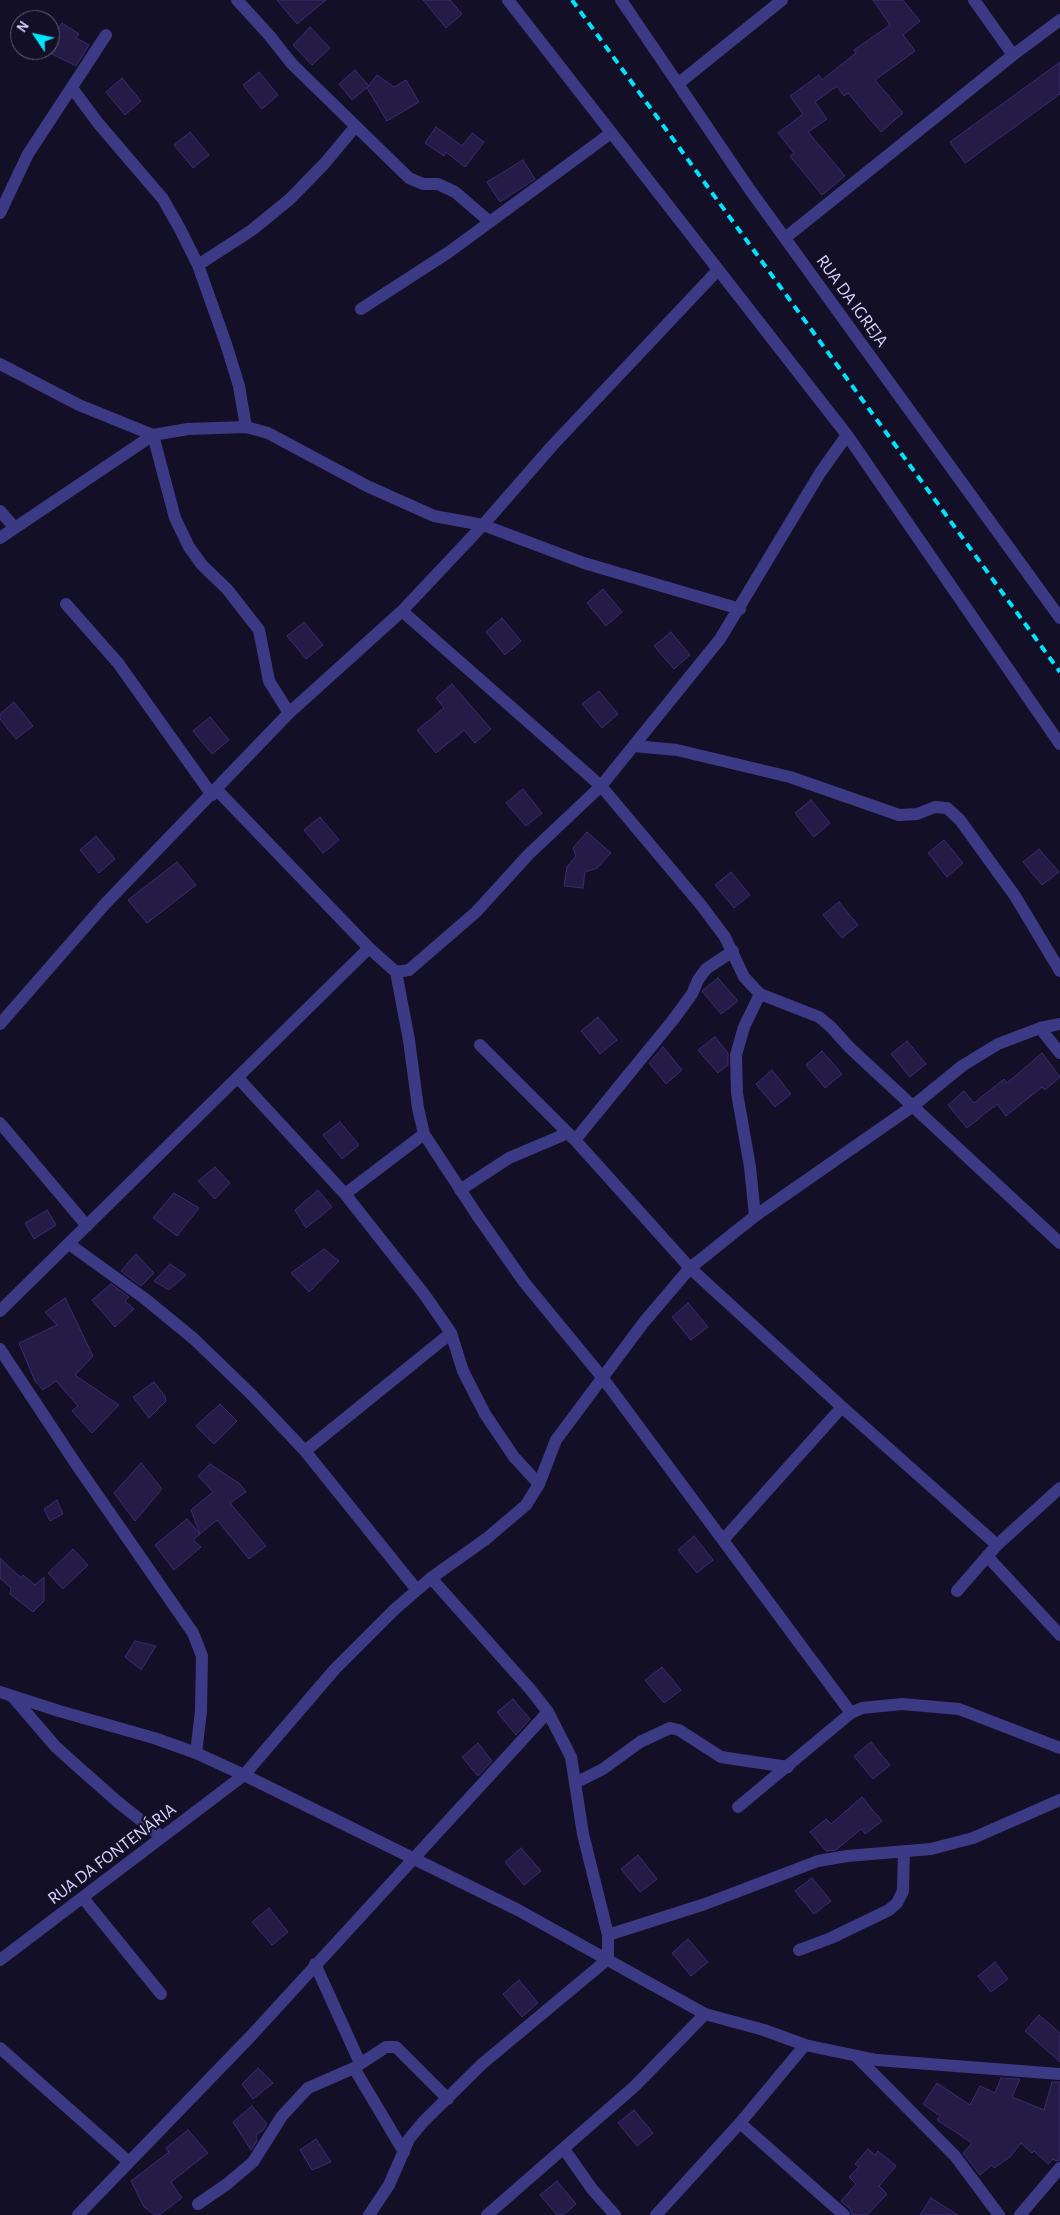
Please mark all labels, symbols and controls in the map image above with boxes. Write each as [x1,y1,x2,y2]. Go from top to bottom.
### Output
north arrow [10,10,60,60]
text: N [15,19,32,35]
street label: RUA DA IGREJA [811,251,893,351]
street label: RUA DA FONTENÁRIA [43,1799,181,1909]

